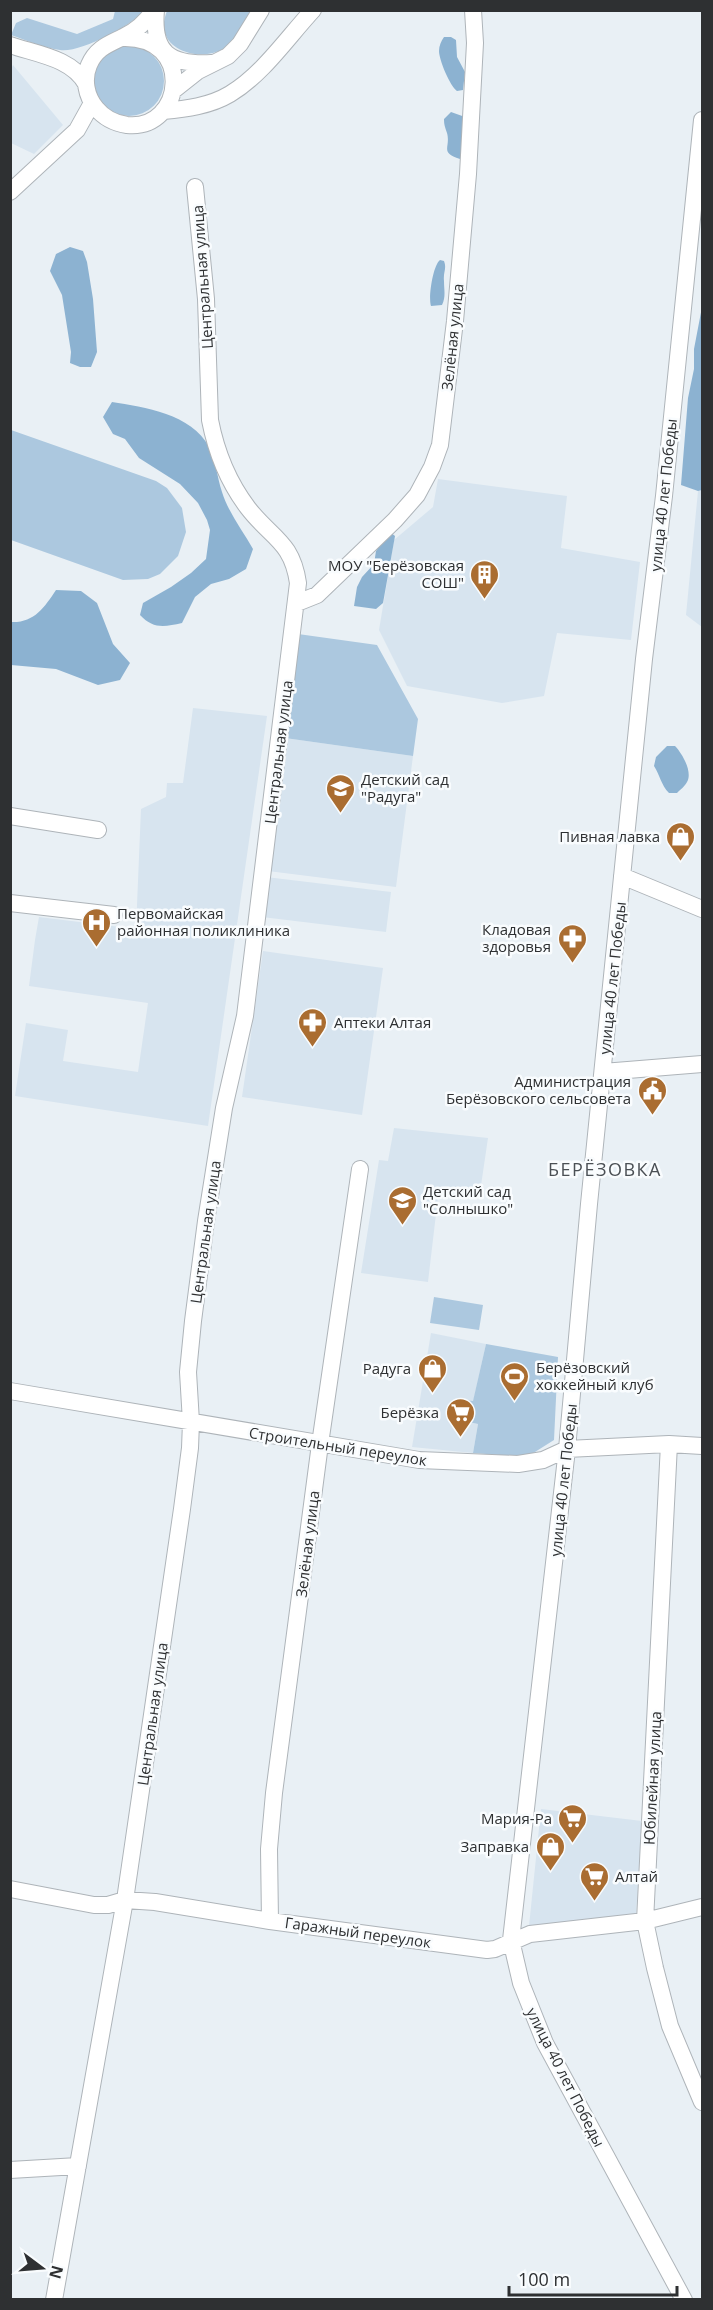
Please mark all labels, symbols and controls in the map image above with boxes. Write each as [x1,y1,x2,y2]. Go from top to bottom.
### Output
street label: Центральная улица [187,204,217,350]
street label: Зелёная улица [436,282,468,392]
street label: улица 40 лет Победы [645,418,681,572]
place label: МОУ "Берёзовская СОШ" [328,555,464,592]
building icon: МОУ "Берёзовская СОШ" [469,558,501,600]
street label: Центральная улица [259,679,297,825]
place label: Детский сад "Радуга" [361,769,449,806]
school or university icon: Детский сад "Радуга" [324,772,356,814]
shop icon: Пивная лавка [665,820,697,862]
place label: Пивная лавка [559,826,660,846]
street label: улица 40 лет Победы [594,901,630,1055]
place label: Первомайская районная поликлиника [117,903,290,940]
hospital icon: Первомайская районная поликлиника [80,906,112,948]
place label: Кладовая здоровья [482,919,551,956]
pharmacy icon: Кладовая здоровья [556,922,588,964]
pharmacy icon: Аптеки Алтая [297,1006,329,1048]
place label: Аптеки Алтая [334,1012,431,1032]
place label: Администрация Берёзовского сельсовета [446,1071,631,1108]
public building icon: Администрация Берёзовского сельсовета [636,1074,668,1116]
district label: БЕРЁЗОВКА [548,1157,662,1181]
street label: Центральная улица [185,1159,225,1305]
place label: Детский сад "Солнышко" [423,1181,513,1218]
school or university icon: Детский сад "Солнышко" [386,1184,418,1226]
shop icon: Радуга [416,1352,448,1394]
place label: Берёзовский хоккейный клуб [536,1357,654,1394]
place label: Радуга [363,1358,411,1378]
sports icon: Берёзовский хоккейный клуб [499,1360,531,1402]
supermarket icon: Берёзка [444,1396,476,1438]
place label: Берёзка [380,1402,439,1422]
street label: улица 40 лет Победы [545,1403,581,1557]
street label: Строительный переулок [248,1422,429,1470]
street label: Зелёная улица [291,1489,323,1599]
street label: Центральная улица [132,1641,172,1787]
street label: Юбилейная улица [639,1711,665,1845]
supermarket icon: Мария-Ра [557,1802,589,1844]
place label: Мария-Ра [481,1808,552,1828]
shop icon: Заправка [534,1830,566,1872]
place label: Заправка [460,1836,529,1856]
supermarket icon: Алтай [578,1860,610,1902]
place label: Алтай [615,1866,658,1886]
street label: Гаражный переулок [284,1912,433,1952]
street label: улица 40 лет Победы [522,2004,610,2150]
north arrow [12,2238,72,2298]
scale bar [509,2259,677,2297]
text: N [44,2263,69,2281]
text: 100 m [518,2267,570,2291]

